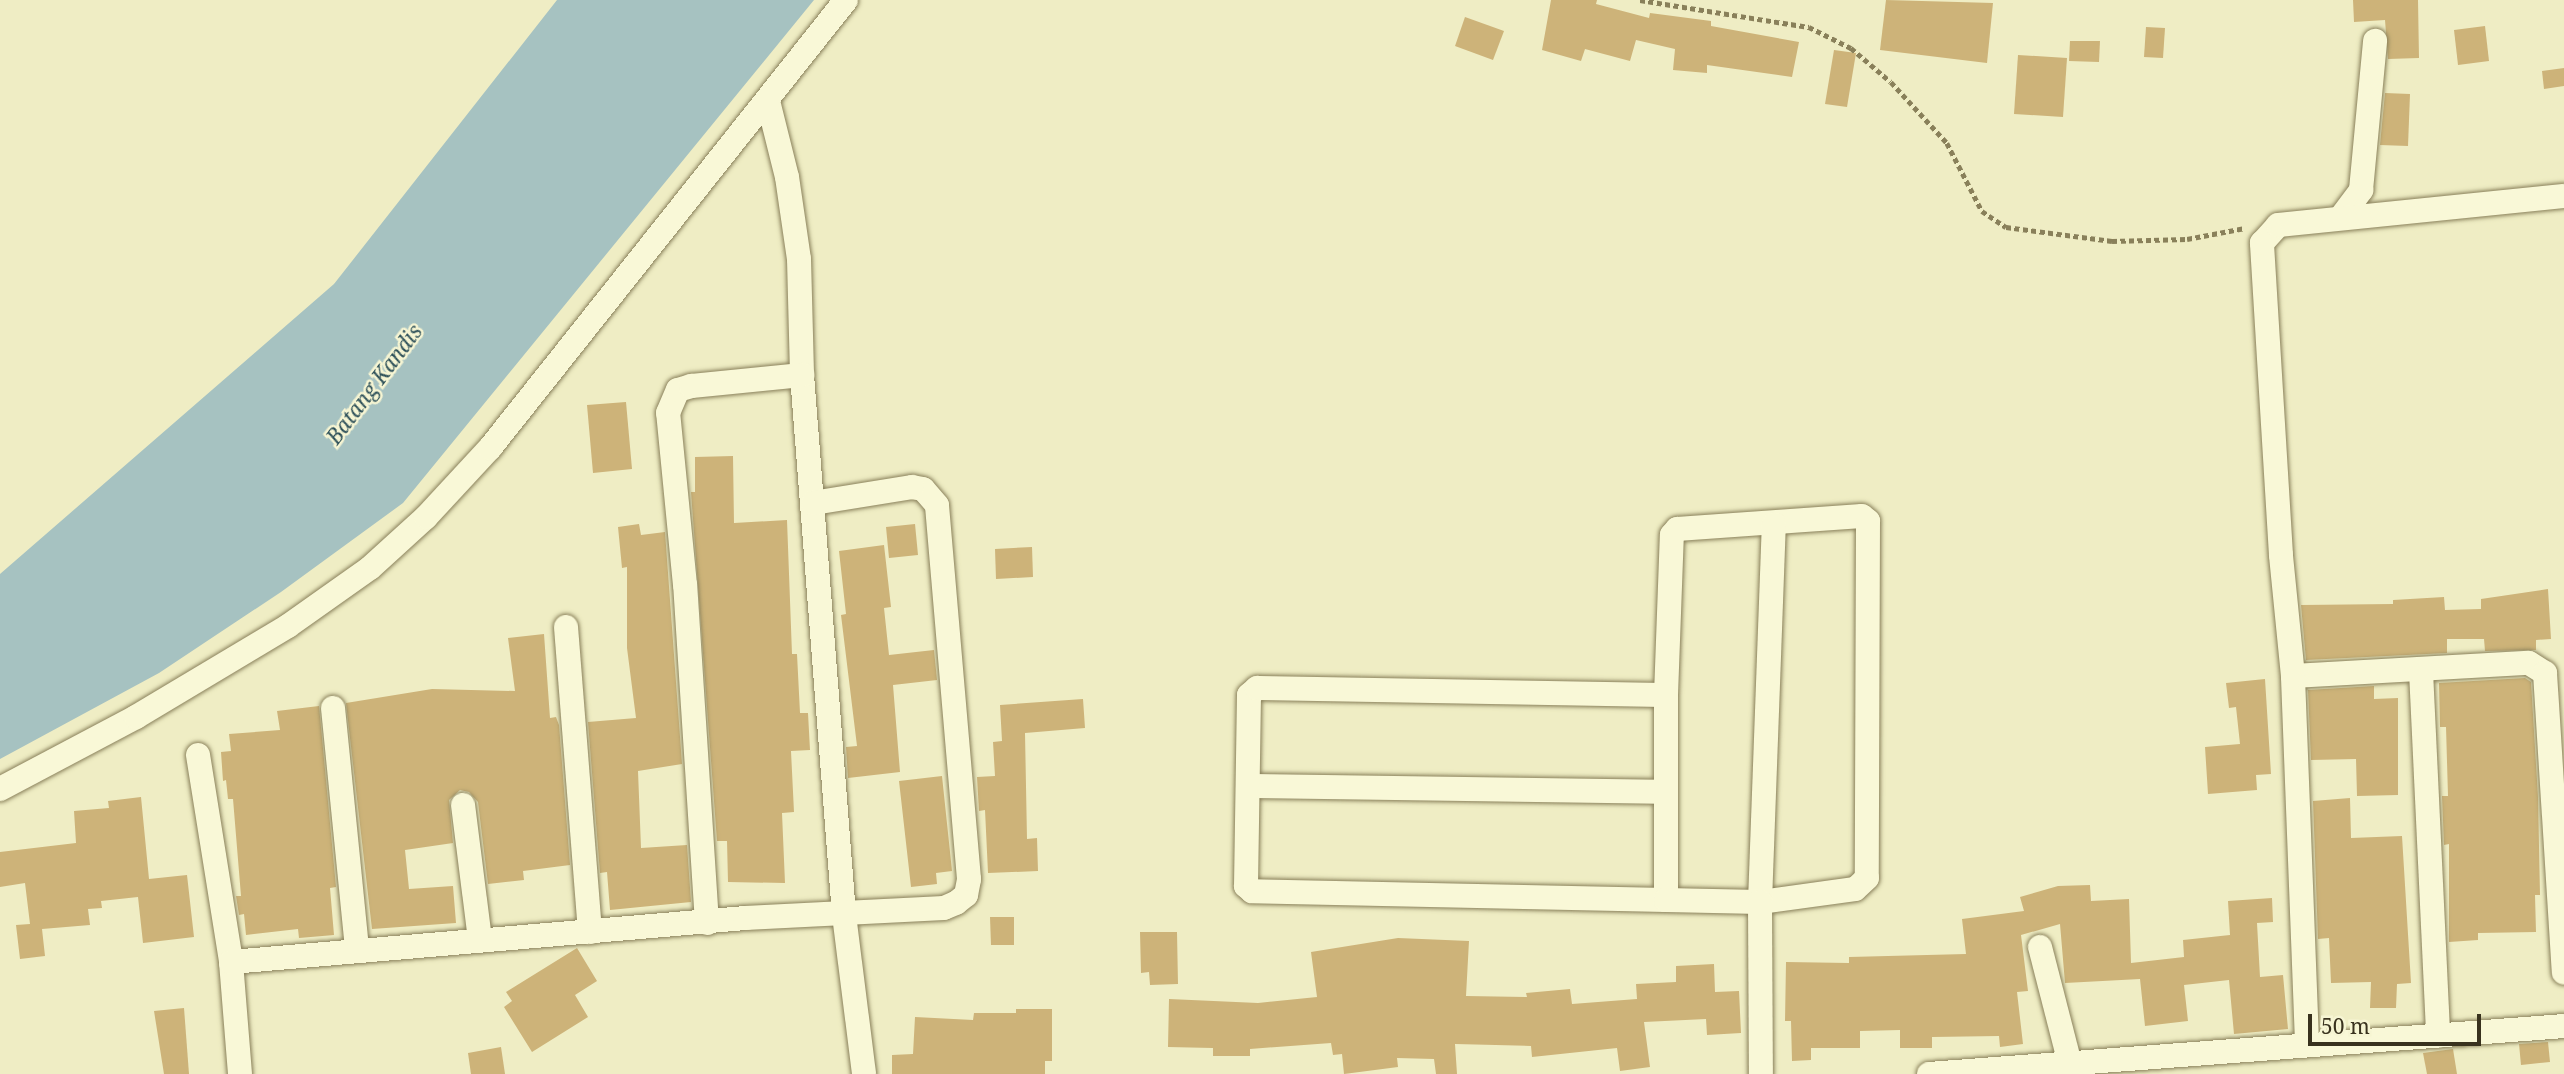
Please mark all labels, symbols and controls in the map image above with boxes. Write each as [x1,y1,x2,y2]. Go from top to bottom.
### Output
water label: Batang Kandis [321,319,427,449]
scale bar [2312,1000,2485,1044]
text: 50 m [2321,1012,2370,1040]

